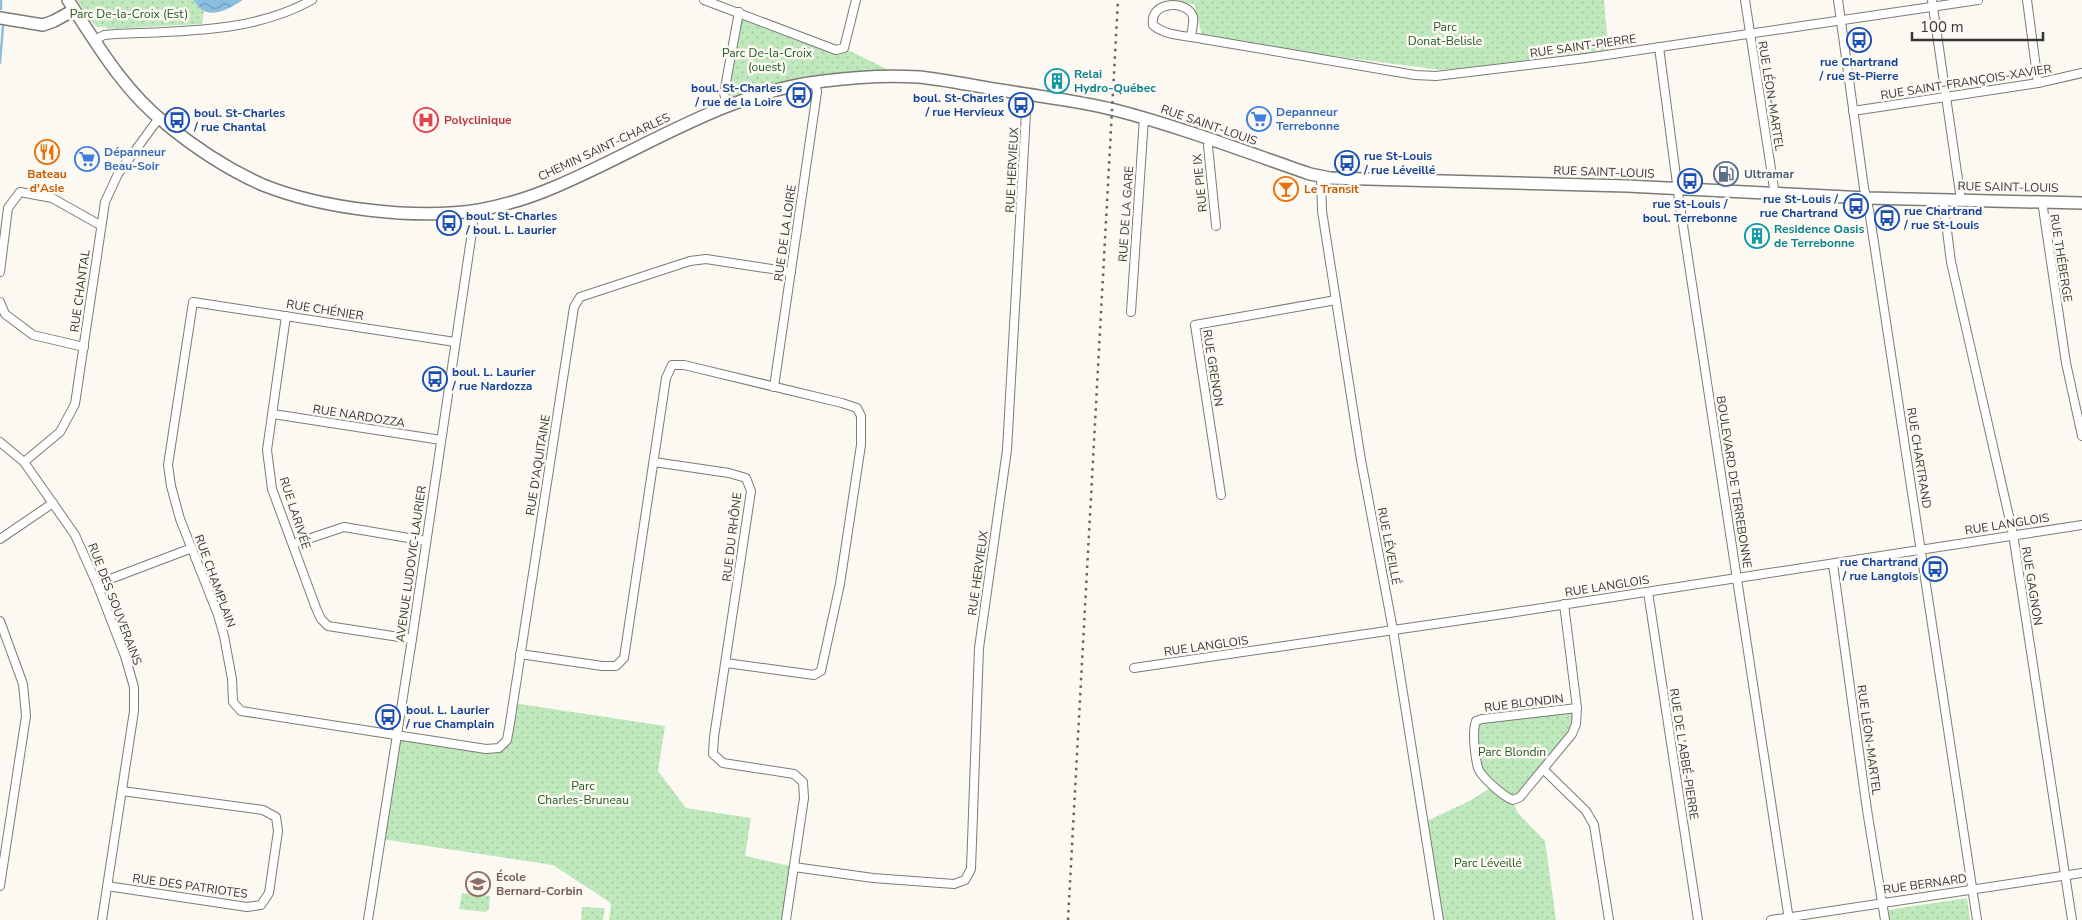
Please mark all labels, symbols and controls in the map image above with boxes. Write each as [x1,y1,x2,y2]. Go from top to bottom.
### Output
park label: Parc De-la-Croix (Est) [70,6,188,22]
scale bar [1912,10,2043,42]
text: 100 m [1920,17,1964,37]
park label: Parc Donat-Belisle [1408,19,1482,49]
bus stop icon: rue Chartrand / rue St-Pierre [1846,27,1872,53]
street label: RUE SAINT-PIERRE [1529,31,1637,61]
street label: RUE LÉON-MARTEL [1754,40,1788,153]
park label: Parc De-la-Croix (ouest) [722,45,813,75]
place label: rue Chartrand / rue St-Pierre [1819,54,1899,84]
street label: RUE SAINT-FRANÇOIS-XAVIER [1879,61,2053,103]
place label: Relai Hydro-Québec [1074,66,1156,96]
building icon: Relai Hydro-Québec [1044,68,1070,94]
place label: boul. St-Charles / rue de la Loire [691,80,782,110]
bus stop icon: boul. St-Charles / rue de la Loire [786,82,812,108]
place label: boul. St-Charles / rue Hervieux [913,90,1004,120]
bus stop icon: boul. St-Charles / rue Hervieux [1008,92,1034,118]
street label: RUE SAINT-LOUIS [1159,101,1259,149]
place label: Depanneur Terrebonne [1276,104,1340,134]
place label: boul. St-Charles / rue Chantal [193,105,285,135]
supermarket icon: Depanneur Terrebonne [1246,106,1272,132]
bus stop icon: boul. St-Charles / rue Chantal [164,107,190,133]
hospital icon: Polyclinique [413,107,439,133]
street label: CHEMIN SAINT-CHARLES [535,109,673,185]
place label: Polyclinique [444,112,512,128]
street label: RUE HERVIEUX [1002,127,1022,213]
restaurant icon: Bateau d'Asie [34,139,60,165]
place label: Dépanneur Beau-Soir [104,144,166,174]
supermarket icon: Dépanneur Beau-Soir [74,146,100,172]
place label: rue St-Louis / rue Léveillé [1363,148,1436,178]
bus stop icon: rue St-Louis / rue Léveillé [1334,150,1360,176]
street label: RUE PIE IX [1189,153,1211,213]
fuel station icon: Ultramar [1713,161,1739,187]
street label: RUE SAINT-LOUIS [1553,162,1655,182]
street label: RUE DE LA GARE [1115,165,1137,263]
place label: Bateau d'Asie [27,166,67,196]
place label: Ultramar [1744,166,1794,182]
bus stop icon: rue St-Louis / boul. Terrebonne [1677,168,1703,194]
bar icon: Le Transit [1273,176,1299,202]
street label: RUE SAINT-LOUIS [1957,178,2059,196]
place label: Le Transit [1304,181,1359,197]
street label: RUE DE LA LOIRE [770,184,800,282]
place label: rue St-Louis / rue Chartrand [1760,191,1838,221]
bus stop icon: rue St-Louis / rue Chartrand [1843,193,1869,219]
place label: rue St-Louis / boul. Terrebonne [1643,196,1738,226]
place label: rue Chartrand / rue St-Louis [1903,203,1982,233]
bus stop icon: rue Chartrand / rue St-Louis [1874,205,1900,231]
place label: boul. St-Charles / boul. L. Laurier [465,208,557,238]
bus stop icon: boul. St-Charles / boul. L. Laurier [436,210,462,236]
street label: RUE THÉBERGE [2046,213,2076,303]
place label: Residence Oasis de Terrebonne [1774,221,1864,251]
building icon: Residence Oasis de Terrebonne [1744,223,1770,249]
street label: RUE CHANTAL [66,248,94,333]
street label: RUE CHÉNIER [285,296,365,324]
street label: RUE GRENON [1199,328,1227,408]
place label: boul. L. Laurier / rue Nardozza [451,364,536,394]
bus stop icon: boul. L. Laurier / rue Nardozza [422,366,448,392]
street label: BOULEVARD DE TERREBONNE [1712,395,1756,569]
street label: RUE NARDOZZA [312,401,407,431]
street label: RUE CHARTRAND [1903,406,1935,510]
street label: RUE D'AQUITAINE [522,413,554,517]
street label: RUE LARIVÉE [276,475,314,551]
street label: AVENUE LUDOVIC-LAURIER [392,485,430,643]
street label: RUE DU RHÔNE [719,491,745,583]
street label: RUE LÉVEILLÉ [1374,506,1404,586]
street label: RUE LANGLOIS [1964,509,2050,539]
street label: RUE HERVIEUX [964,529,992,617]
street label: RUE CHAMPLAIN [191,532,239,630]
street label: RUE DES SOUVERAINS [84,541,146,667]
street label: RUE GAGNON [2018,545,2046,627]
place label: rue Chartrand / rue Langlois [1840,554,1918,584]
bus stop icon: rue Chartrand / rue Langlois [1922,556,1948,582]
street label: RUE LANGLOIS [1564,571,1650,601]
street label: RUE LANGLOIS [1163,632,1249,660]
street label: RUE LÉON-MARTEL [1853,684,1885,797]
street label: RUE DE L'ABBÉ-PIERRE [1666,687,1702,821]
street label: RUE BLONDIN [1483,690,1565,716]
place label: boul. L. Laurier / rue Champlain [405,702,494,732]
bus stop icon: boul. L. Laurier / rue Champlain [375,704,401,730]
park label: Parc Blondin [1478,744,1546,760]
park label: Parc Charles-Bruneau [537,778,629,808]
park label: Parc Léveillé [1454,855,1522,871]
place label: École Bernard-Corbin [496,869,583,899]
street label: RUE DES PATRIOTES [131,870,249,902]
street label: RUE BERNARD [1882,870,1968,898]
school or university icon: École Bernard-Corbin [465,871,491,897]

